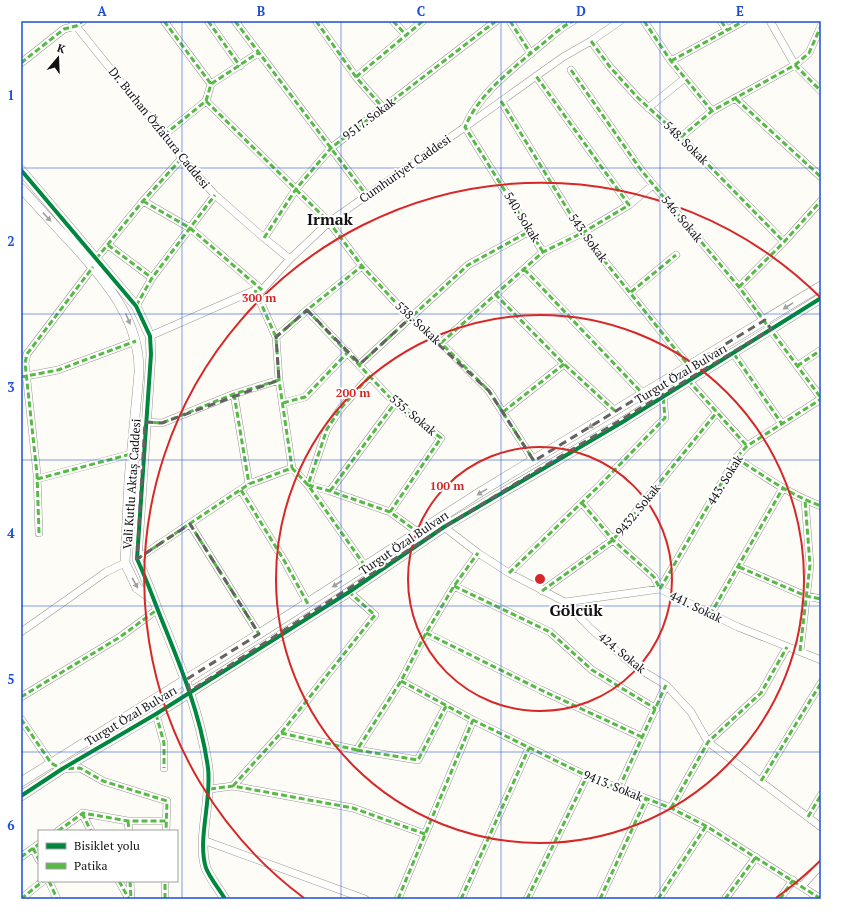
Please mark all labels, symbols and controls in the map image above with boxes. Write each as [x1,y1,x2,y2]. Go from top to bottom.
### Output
text: A [97,2,107,20]
text: B [257,2,265,20]
text: C [417,2,425,20]
text: D [576,2,586,20]
text: E [736,2,744,20]
north arrow [38,38,78,78]
text: K [55,41,67,56]
street label: Dr. Burhan Özfatura Caddesi [106,64,213,192]
text: 1 [7,86,15,104]
street label: 9517. Sokak [340,94,398,143]
street label: 548. Sokak [661,118,712,168]
street label: Cumhuriyet Caddesi [356,131,454,206]
street label: 540. Sokak [501,189,544,245]
street label: 546. Sokak [658,192,707,246]
district label: Irmak [307,208,354,230]
street label: 543. Sokak [566,210,612,266]
one-way arrow [43,212,52,222]
text: 2 [7,232,15,250]
text: 300 m [242,290,276,305]
street label: 538. Sokak [393,298,445,348]
one-way arrow [782,303,794,310]
one-way arrow [125,313,131,325]
street label: Turgut Özal Bulvarı [632,340,730,407]
text: 3 [7,378,15,396]
text: 200 m [336,385,370,400]
street label: 535. Sokak [387,391,440,439]
street label: Vali Kutlu Aktaş Caddesi [119,418,144,550]
one-way arrow [587,421,599,428]
street label: 443. Sokak [703,451,746,508]
text: 100 m [430,478,464,493]
street label: 9432. Sokak [612,480,664,539]
one-way arrow [477,488,487,496]
street label: Turgut Özal Bulvarı [356,507,452,578]
text: 4 [7,524,15,542]
centre of rings [533,572,547,586]
one-way arrow [132,577,139,589]
one-way arrow [332,580,342,588]
street label: 441. Sokak [668,587,726,626]
district label: Gölcük [549,599,603,621]
street label: 424. Sokak [596,629,650,677]
text: 5 [7,670,15,688]
street label: Turgut Özal Bulvarı [82,682,180,749]
street label: 9413. Sokak [581,767,646,805]
text: 6 [7,816,15,834]
legend [38,830,178,882]
text: Bisiklet yolu [74,838,140,853]
text: Patika [74,858,108,873]

